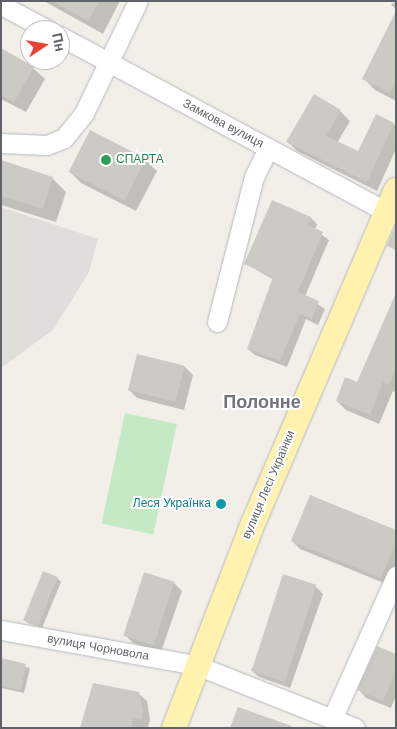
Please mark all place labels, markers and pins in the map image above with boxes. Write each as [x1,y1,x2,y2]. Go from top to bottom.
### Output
place label: СПАРТА [116,153,164,167]
marker: СПАРТА [100,154,112,166]
place label: Леся Українка [133,497,211,511]
marker: Леся Українка [215,498,227,510]

